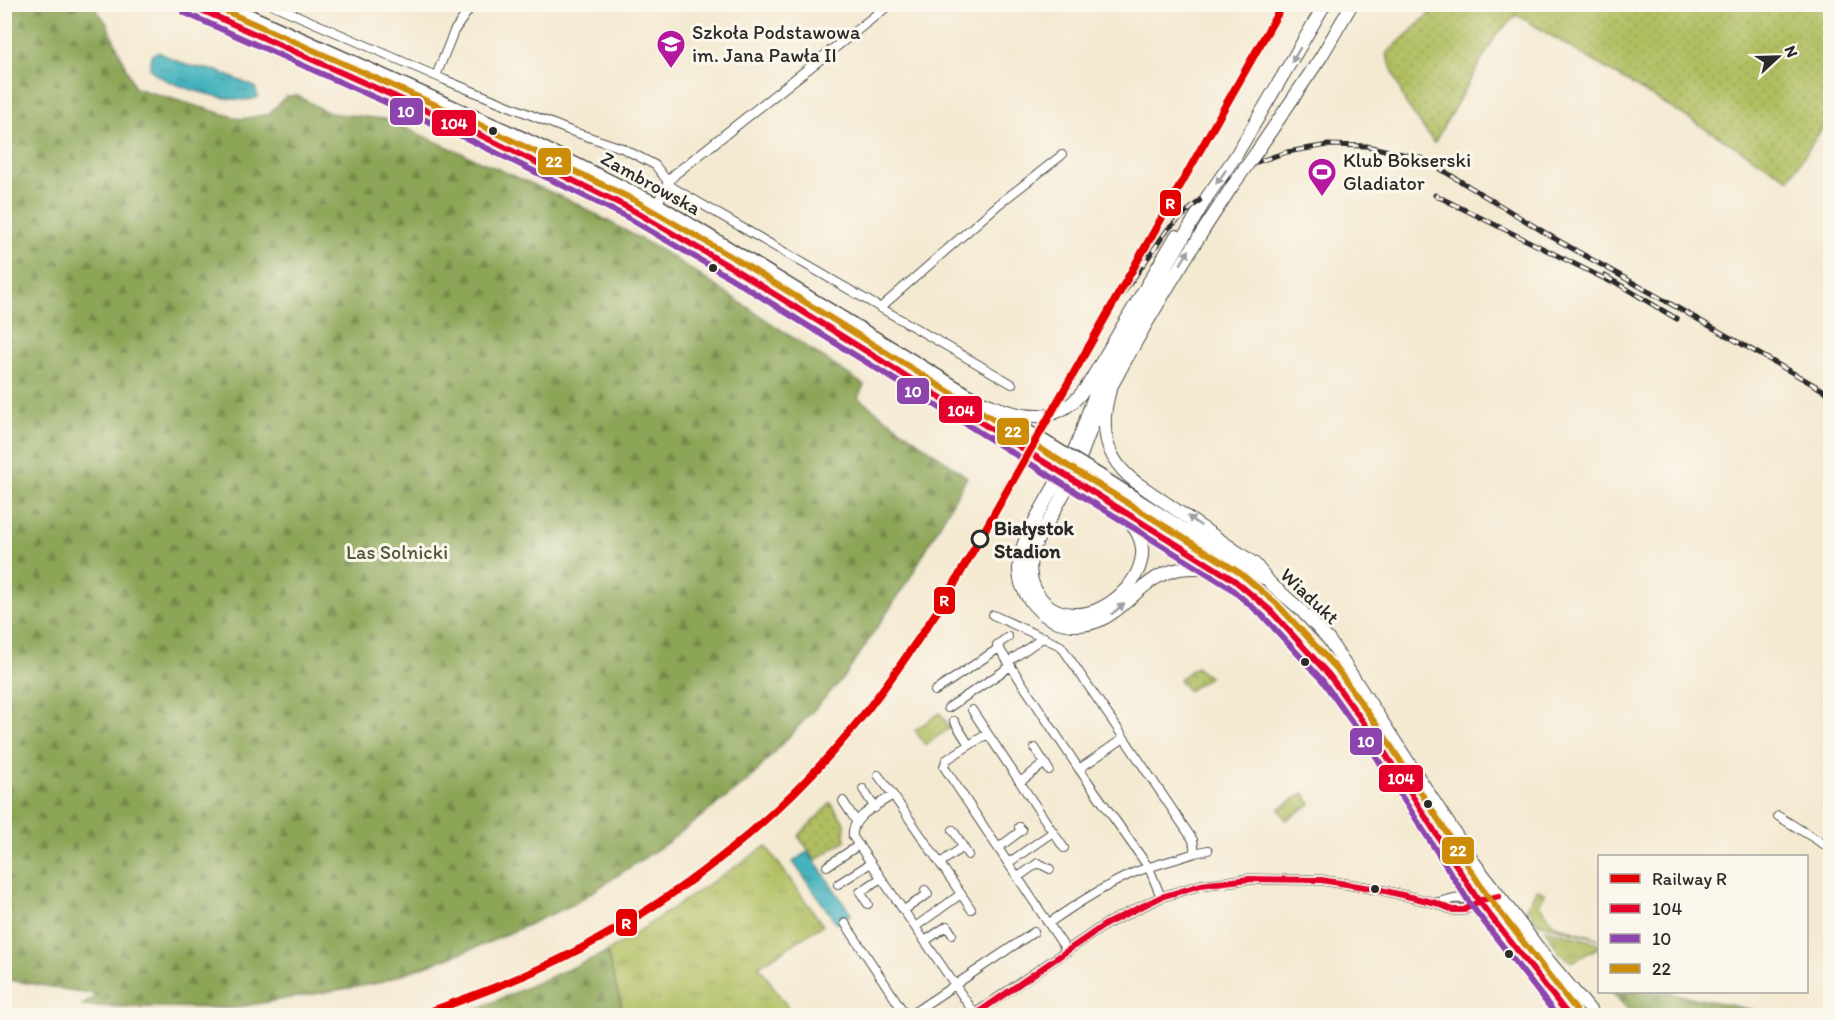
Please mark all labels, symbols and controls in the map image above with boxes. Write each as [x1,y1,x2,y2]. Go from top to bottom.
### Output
place label: Szkoła Podstawowa im. Jana Pawła II [692,20,861,67]
north arrow [1748,27,1808,87]
school or university icon: Szkoła Podstawowa im. Jana Pawła II [655,28,687,70]
text: N [1781,43,1802,60]
one-way arrow [1291,47,1301,64]
line badge: 10 [389,97,424,126]
text: 10 [397,102,415,121]
line badge: 104 [431,109,477,137]
text: 104 [441,114,468,133]
unlabelled marker [487,125,499,137]
street label: Zambrowska [597,146,706,221]
line badge: 22 [537,147,572,176]
place label: Klub Bokserski Gladiator [1343,148,1471,195]
text: 22 [546,152,563,171]
sports icon: Klub Bokserski Gladiator [1306,156,1338,198]
one-way arrow [1216,169,1227,185]
line badge: R [1159,189,1182,217]
text: R [1165,194,1175,213]
one-way arrow [1180,249,1191,265]
unlabelled marker [707,262,719,274]
line badge: 10 [896,377,930,405]
text: 10 [904,382,922,401]
line badge: 104 [938,395,983,424]
text: 104 [948,401,975,420]
line badge: 22 [996,417,1030,446]
text: 22 [1005,422,1022,441]
one-way arrow [1187,515,1202,527]
place label: Białystok Stadion [994,516,1075,563]
marker: Białystok Stadion [971,530,989,548]
park label: Las Solnicki [346,540,448,564]
street label: Wiadukt [1276,563,1344,629]
line badge: R [933,586,956,615]
text: R [939,591,949,610]
one-way arrow [1110,603,1125,616]
unlabelled marker [1299,656,1311,668]
line badge: 10 [1349,727,1383,756]
text: 10 [1357,732,1375,751]
line badge: 104 [1378,764,1424,793]
text: 104 [1388,769,1415,788]
unlabelled marker [1422,798,1434,810]
line badge: 22 [1441,836,1475,865]
text: 22 [1450,841,1467,860]
legend [1598,855,1808,993]
text: Railway R [1652,868,1727,890]
unlabelled marker [1369,883,1381,895]
text: 104 [1652,898,1682,920]
line badge: R [615,908,638,937]
text: R [621,914,631,933]
text: 10 [1652,928,1671,950]
unlabelled marker [1503,948,1515,960]
text: 22 [1652,958,1671,980]

